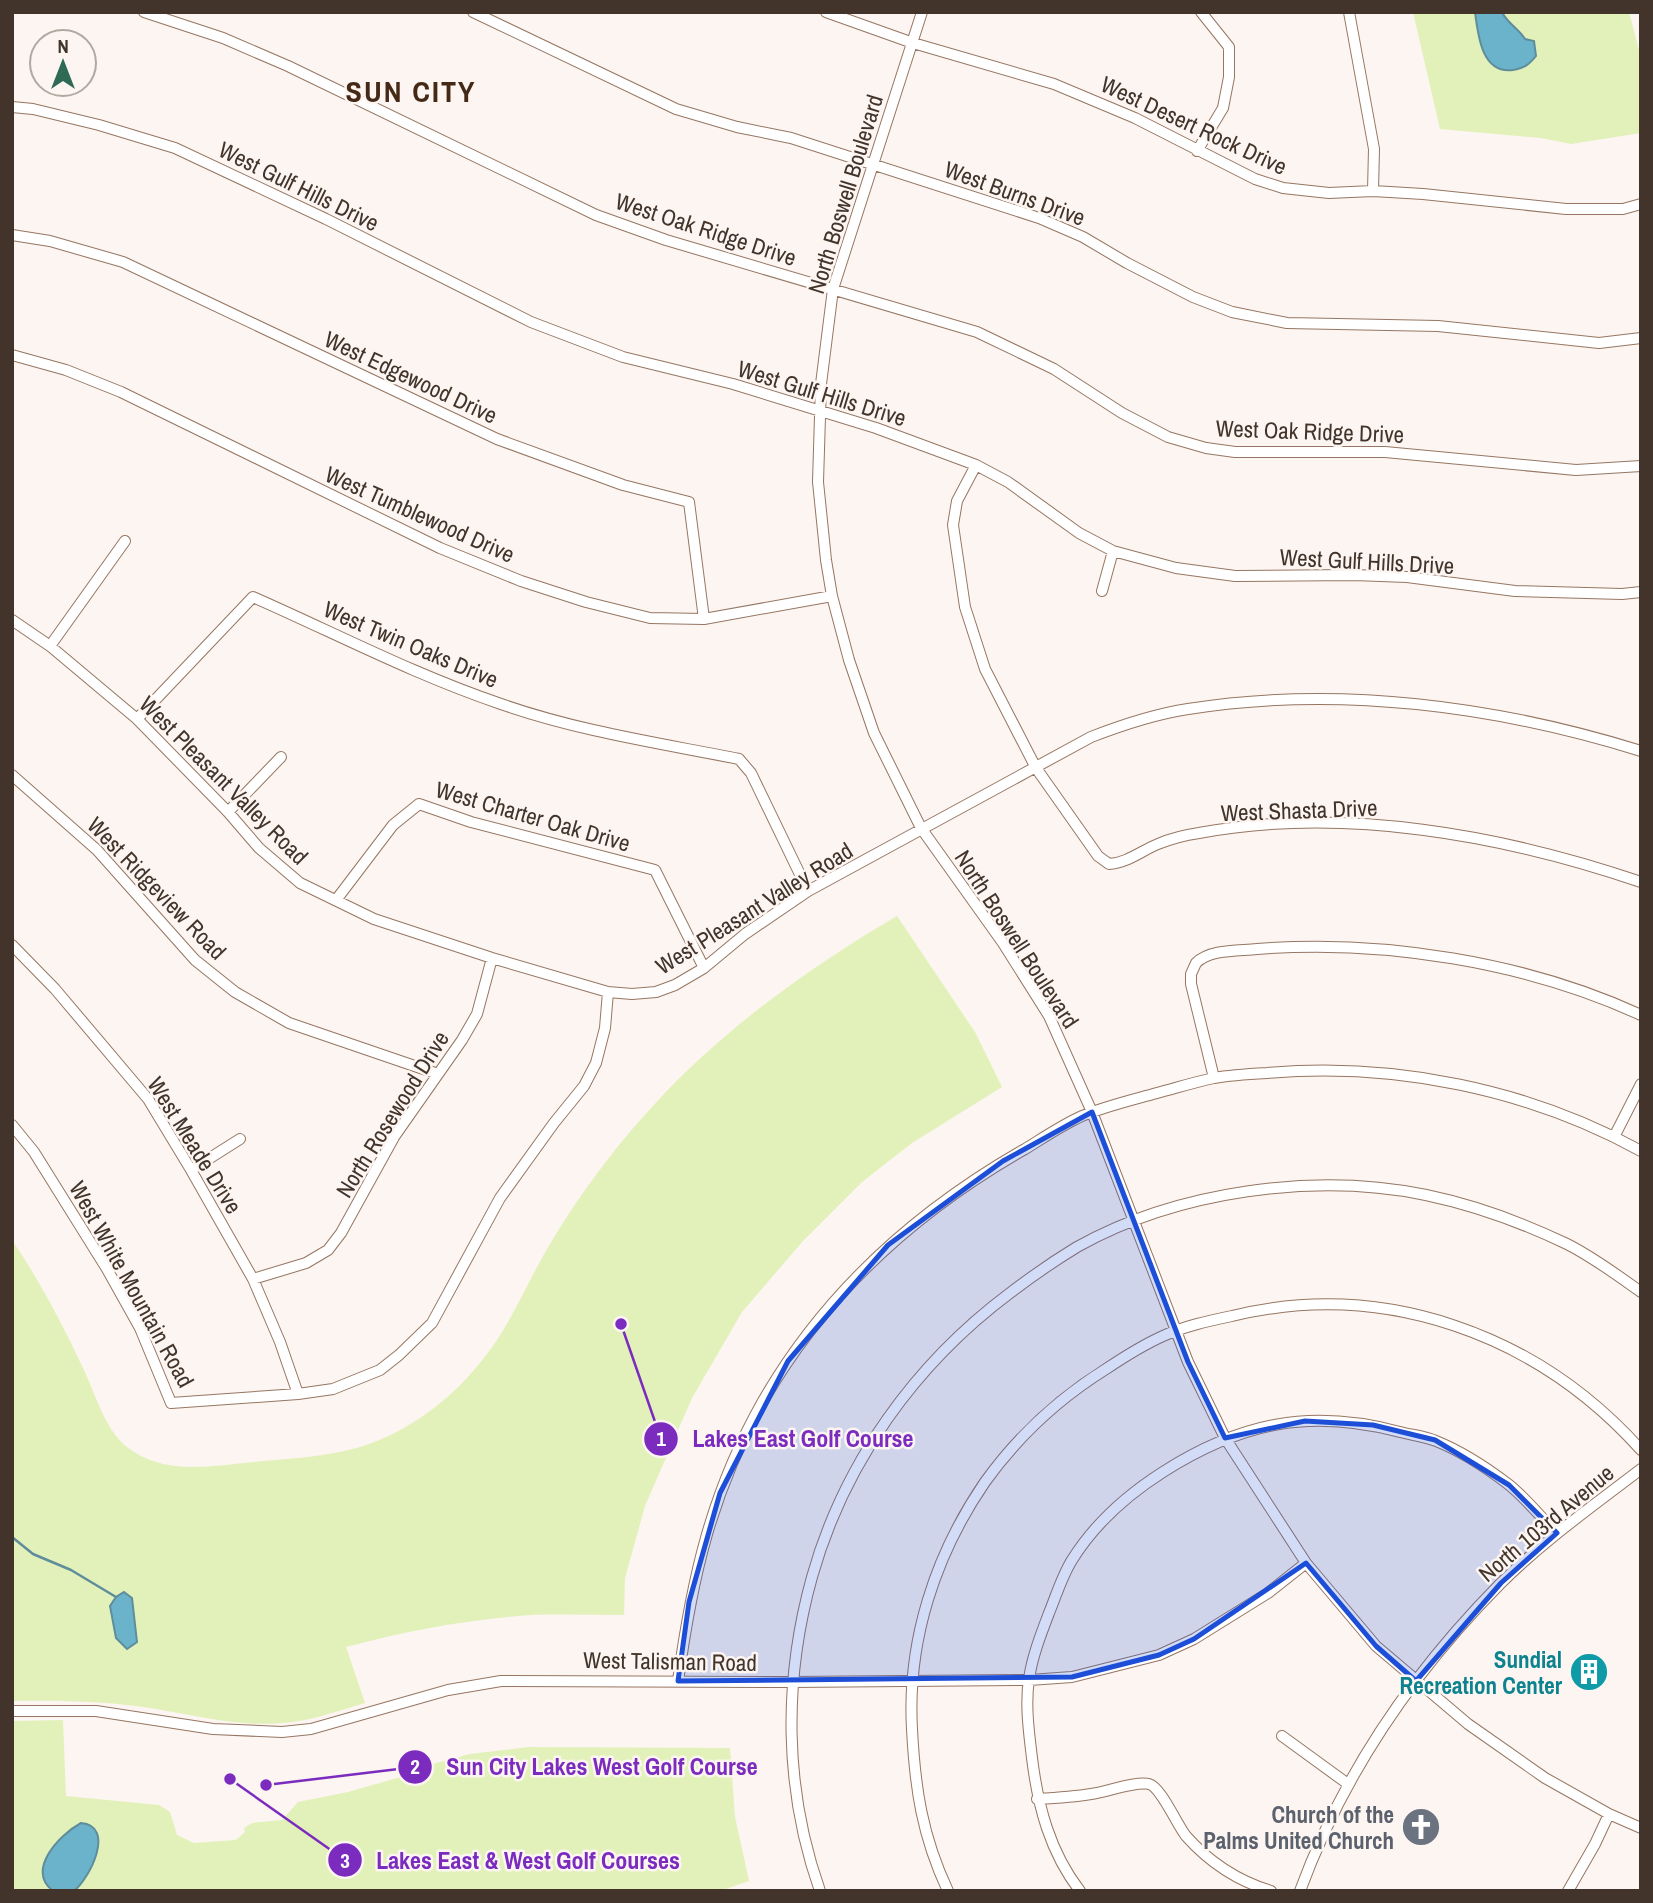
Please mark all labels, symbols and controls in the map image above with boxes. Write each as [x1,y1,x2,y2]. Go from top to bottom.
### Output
north arrow [28,28,98,98]
text: N [57,33,69,59]
street label: West Desert Rock Drive [1096,68,1292,182]
district label: SUN CITY [346,71,476,111]
street label: North Boswell Boulevard [800,91,890,297]
street label: West Gulf Hills Drive [214,134,384,238]
street label: West Burns Drive [940,153,1090,233]
street label: West Oak Ridge Drive [612,185,800,273]
street label: West Edgewood Drive [320,323,502,431]
street label: West Gulf Hills Drive [734,353,910,433]
street label: West Oak Ridge Drive [1215,412,1405,450]
street label: West Tumblewood Drive [320,458,520,570]
street label: West Gulf Hills Drive [1279,541,1455,581]
street label: West Twin Oaks Drive [319,593,503,695]
street label: West Pleasant Valley Road [133,689,315,871]
street label: West Charter Oak Drive [432,773,634,859]
street label: West Shasta Drive [1220,792,1378,828]
street label: West Ridgeview Road [81,810,233,966]
street label: West Pleasant Valley Road [650,835,858,981]
street label: North Boswell Boulevard [948,844,1086,1034]
street label: North Rosewood Drive [328,1025,456,1203]
street label: West Meade Drive [141,1071,249,1219]
street label: West White Mountain Road [62,1175,202,1393]
callout: Lakes East Golf Course [644,1417,928,1462]
text: Lakes East Golf Course [693,1422,914,1454]
text: 1 [656,1424,666,1453]
street label: North 103rd Avenue [1472,1457,1620,1589]
street label: West Talisman Road [583,1644,757,1678]
place label: Sundial Recreation Center [1400,1644,1563,1701]
building icon: Sundial Recreation Center [1568,1651,1610,1693]
callout: Sun City Lakes West Golf Course [398,1744,772,1789]
text: Sun City Lakes West Golf Course [446,1750,758,1782]
text: 2 [410,1752,420,1781]
place label: Church of the Palms United Church [1203,1799,1394,1856]
church icon: Church of the Palms United Church [1400,1806,1442,1848]
callout: Lakes East & West Golf Courses [327,1838,694,1883]
text: Lakes East & West Golf Courses [376,1844,680,1876]
text: 3 [340,1846,350,1875]

